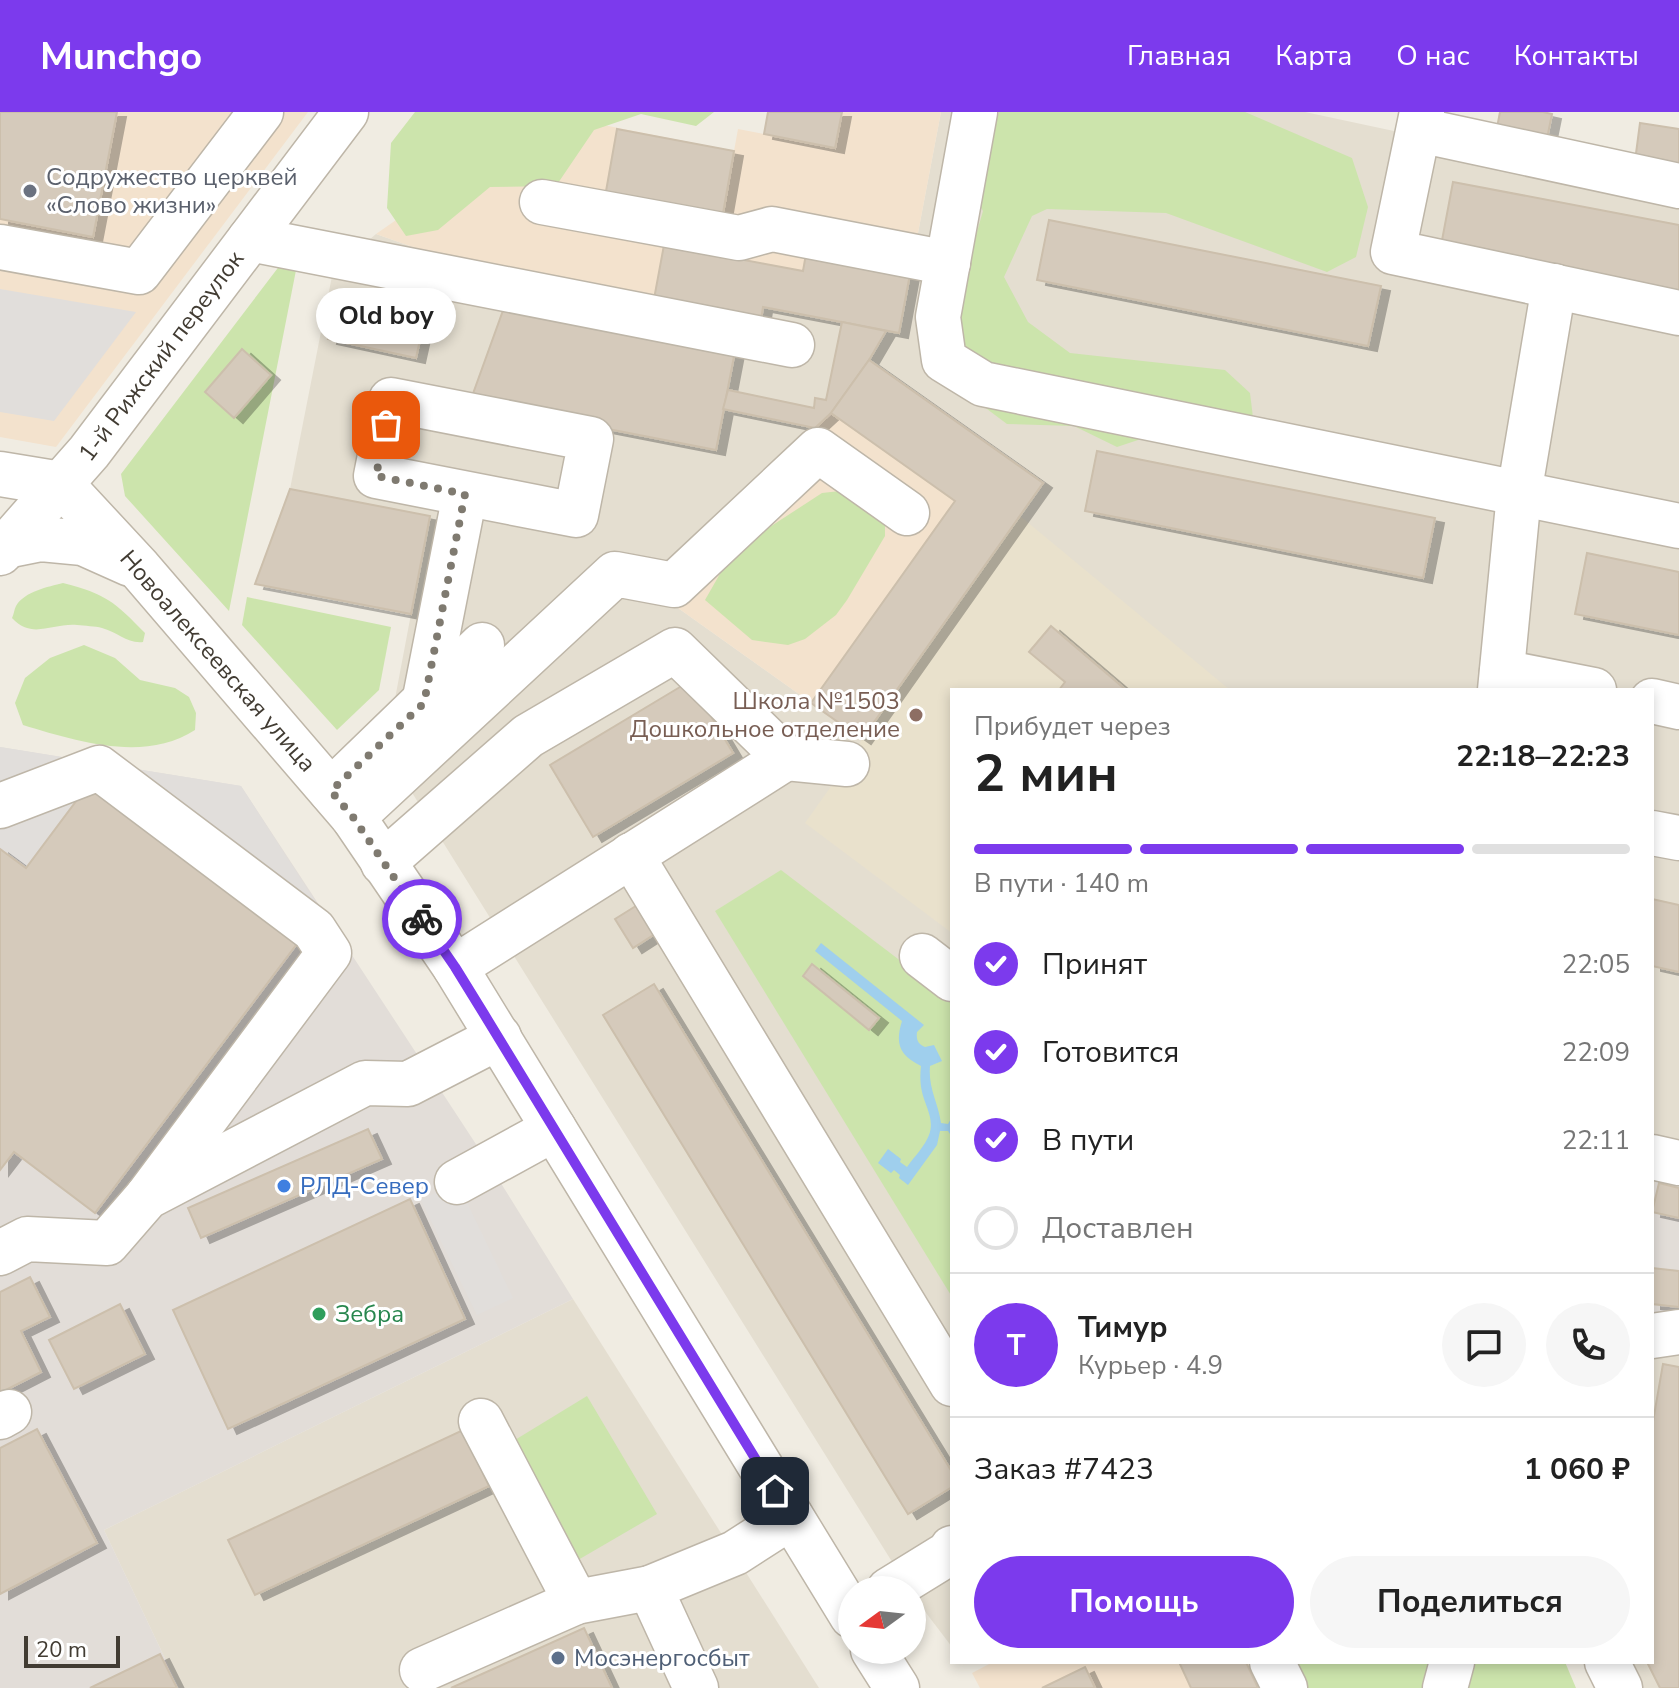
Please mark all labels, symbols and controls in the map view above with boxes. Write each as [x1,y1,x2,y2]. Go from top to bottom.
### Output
text: Munchgo [40,31,202,82]
text: Главная [1127,37,1231,75]
text: Карта [1275,37,1352,75]
text: О нас [1396,37,1470,75]
text: Контакты [1514,37,1639,75]
place label: Содружество церквей «Слово жизни» [46,161,297,221]
marker: Содружество церквей «Слово жизни» [21,182,39,200]
street label: 1-й Рижский переулок [71,244,251,468]
callout: Old boy [316,289,456,345]
text: Old boy [338,298,434,333]
pin [352,391,420,459]
icon: bag [364,403,408,447]
street label: Новоалексеевская улица [113,543,323,779]
place label: Школа №1503 Дошкольное отделение [630,685,900,745]
marker: Школа №1503 Дошкольное отделение [907,706,925,724]
text: Прибудет через [974,709,1171,744]
text: 22:18–22:23 [1456,736,1630,777]
text: 2 мин [974,738,1118,809]
text: В пути · 140 m [974,866,1149,901]
courier [382,879,462,959]
icon: bike [400,897,444,941]
icon: check [974,942,1018,986]
text: Принят [1042,944,1147,985]
text: 22:05 [1562,947,1630,982]
icon: check [974,1030,1018,1074]
text: Готовится [1042,1032,1179,1073]
text: 22:09 [1562,1035,1630,1070]
icon: check [974,1118,1018,1162]
text: В пути [1042,1120,1134,1161]
text: 22:11 [1562,1123,1630,1158]
place label: РЛД-Север [300,1170,429,1202]
marker: РЛД-Север [275,1177,293,1195]
text: Доставлен [1042,1208,1194,1249]
place label: Зебра [335,1298,404,1330]
button: chat [1442,1303,1526,1387]
button: phone [1546,1303,1630,1387]
marker: Зебра [310,1305,328,1323]
text: Тимур [1078,1307,1168,1348]
text: Т [1007,1325,1025,1366]
text: Курьер · 4.9 [1078,1348,1223,1383]
text: Заказ #7423 [974,1449,1154,1490]
text: 1 060 ₽ [1524,1449,1630,1490]
pin [741,1457,809,1525]
icon: home [753,1469,797,1513]
button: Помощь [974,1556,1294,1648]
button: Поделиться [1310,1556,1630,1648]
north arrow [838,1576,926,1664]
map controls [838,1576,926,1664]
scale bar [24,1632,120,1668]
text: 20 m [36,1635,87,1665]
place label: Мосэнергосбыт [574,1642,750,1674]
marker: Мосэнергосбыт [549,1649,567,1667]

